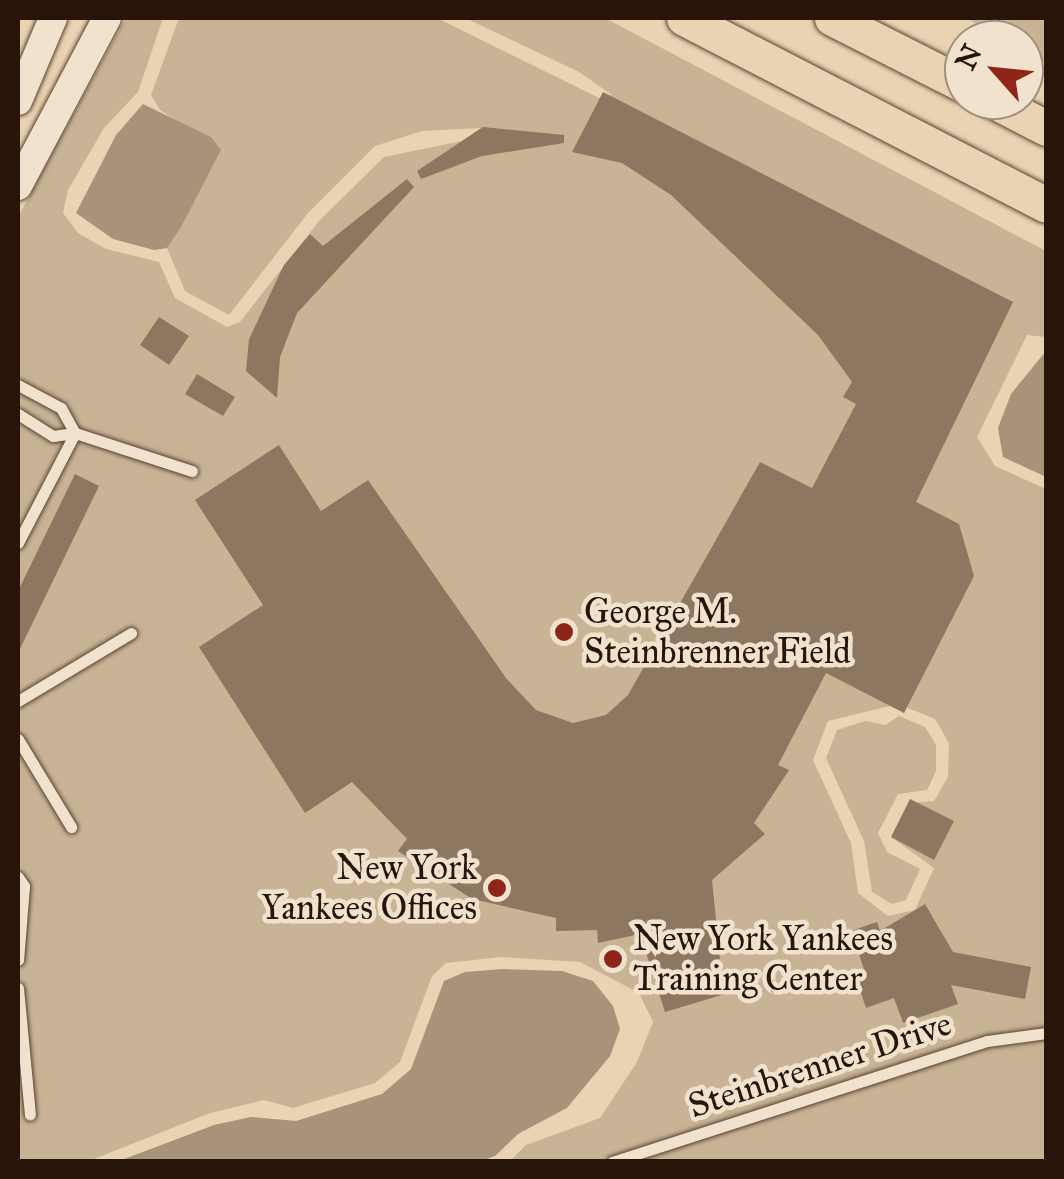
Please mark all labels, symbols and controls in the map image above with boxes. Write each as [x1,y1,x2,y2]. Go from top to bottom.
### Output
north arrow [944,20,1044,120]
text: N [948,39,990,76]
place label: George M. Steinbrenner Field [584,591,851,673]
marker: George M. Steinbrenner Field [553,621,575,643]
place label: New York Yankees Offices [261,847,477,929]
marker: New York Yankees Offices [486,877,508,899]
place label: New York Yankees Training Center [633,918,893,1000]
marker: New York Yankees Training Center [602,948,624,970]
street label: Steinbrenner Drive [683,1003,957,1127]

